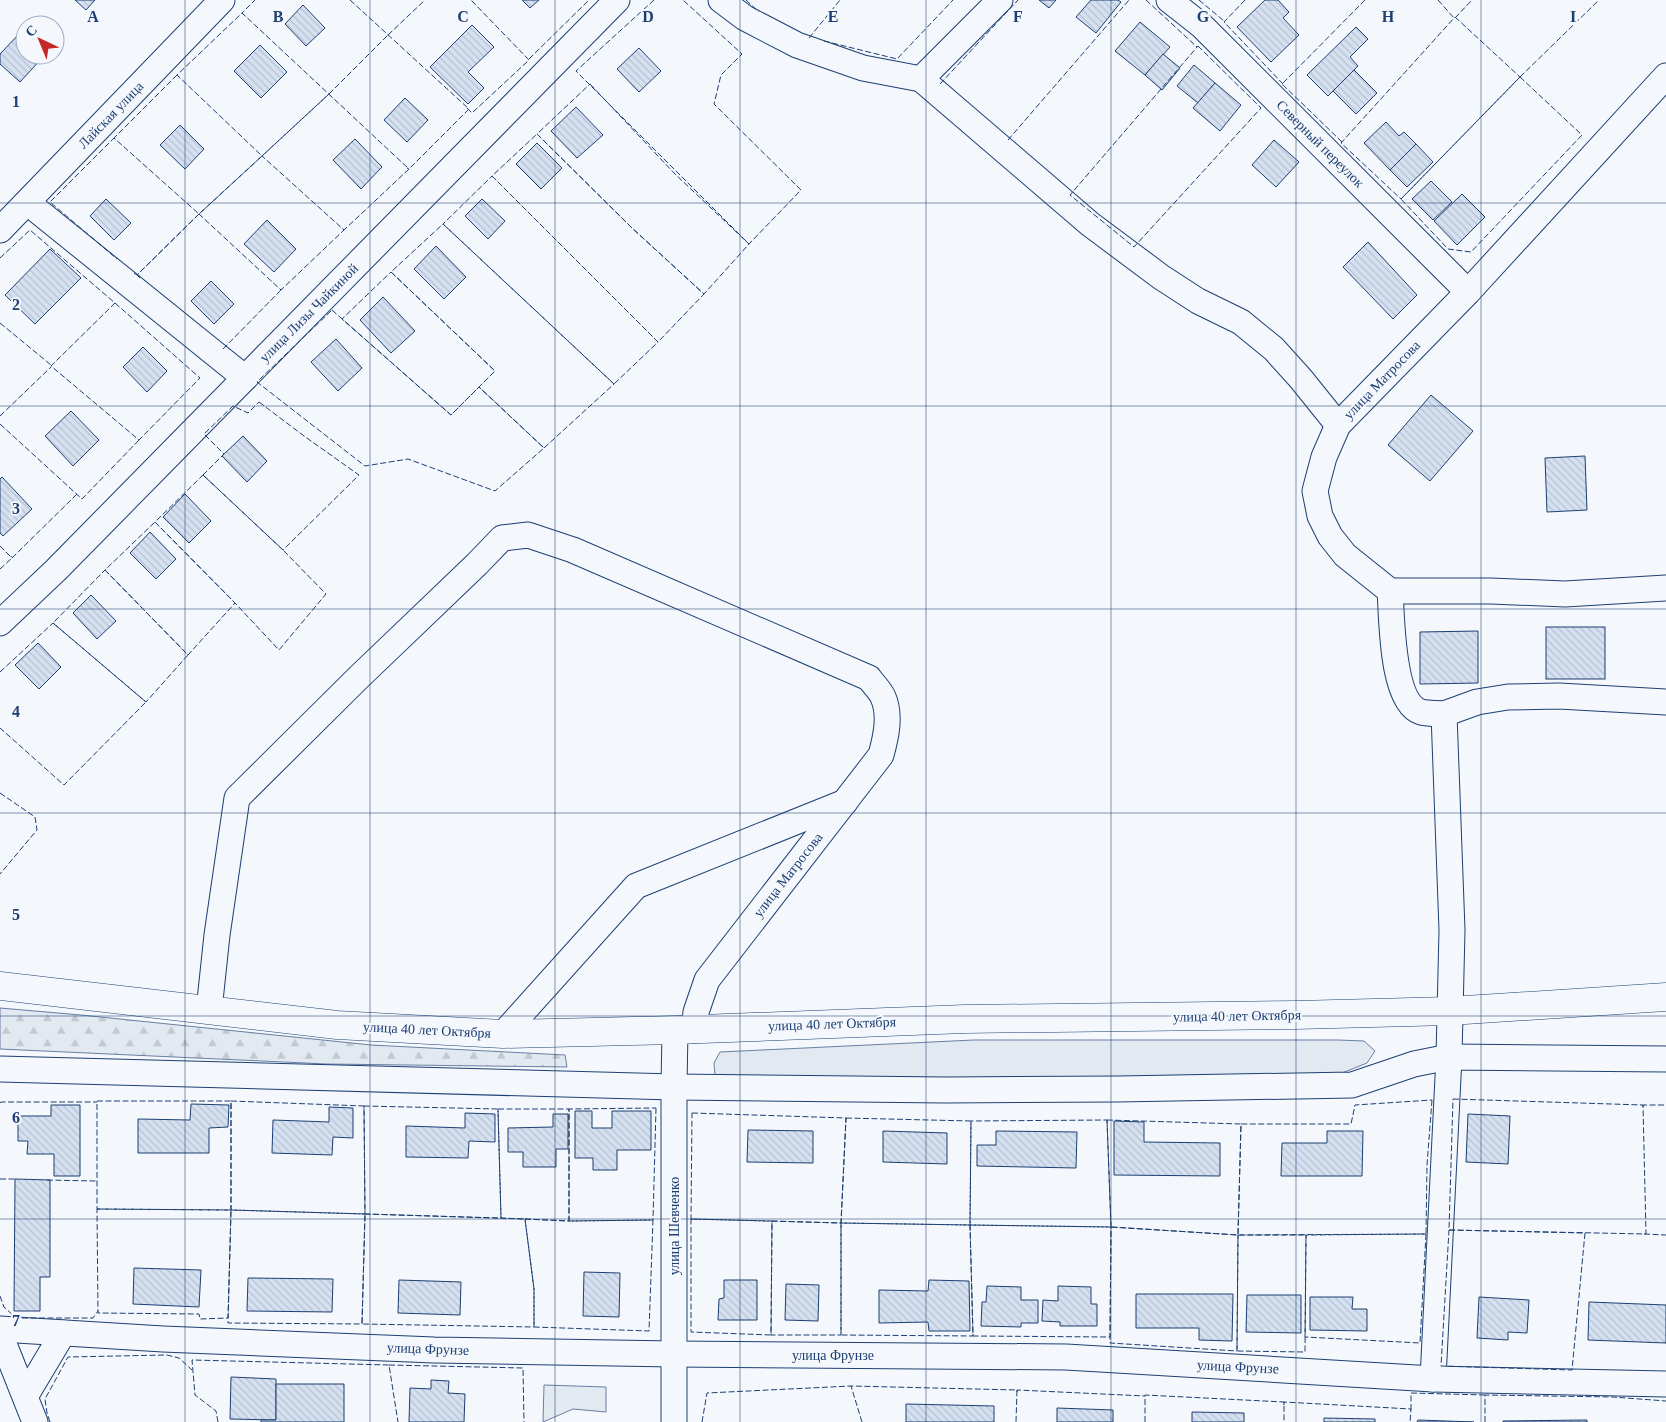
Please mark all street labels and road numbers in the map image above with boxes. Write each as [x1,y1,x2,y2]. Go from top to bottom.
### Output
street label: Лайская улица [75,78,147,151]
street label: Северный переулок [1273,97,1367,191]
street label: улица Лизы Чайкиной [257,260,362,365]
street label: улица Матросова [1341,337,1424,422]
street label: улица Матросова [750,829,826,920]
street label: улица 40 лет Октября [1173,1007,1302,1025]
street label: улица 40 лет Октября [768,1014,897,1034]
street label: улица 40 лет Октября [363,1019,492,1041]
street label: улица Шевченко [667,1177,682,1275]
street label: улица Фрунзе [387,1340,469,1358]
street label: улица Фрунзе [792,1348,874,1363]
street label: улица Фрунзе [1197,1357,1279,1377]

